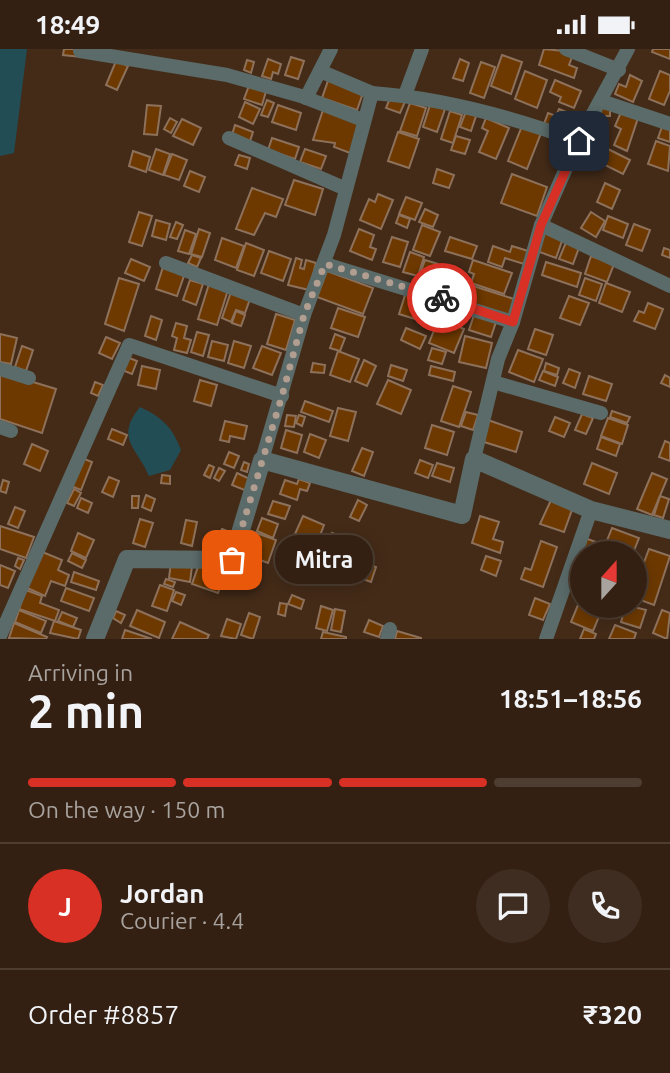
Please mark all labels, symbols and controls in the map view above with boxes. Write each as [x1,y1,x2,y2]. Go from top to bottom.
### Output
text: 18:49 [35,10,100,39]
pin [549,111,609,171]
icon: home [560,122,598,160]
courier [407,263,477,333]
icon: bike [423,279,461,317]
pin [202,530,262,590]
callout: Mitra [274,535,372,585]
icon: bag [213,541,251,579]
north arrow [570,541,648,618]
map controls [570,541,647,618]
text: Mitra [295,547,353,572]
text: Arriving in [28,660,133,685]
text: 18:51–18:56 [499,684,642,713]
text: 2 min [28,685,144,737]
text: On the way · 150 m [28,797,225,822]
button: chat [476,869,550,943]
button: phone [568,869,642,943]
text: Jordan [120,879,205,908]
text: J [58,892,72,921]
text: Courier · 4.4 [120,908,244,933]
text: Order #8857 [28,1000,179,1029]
text: ₹320 [583,1000,642,1029]

